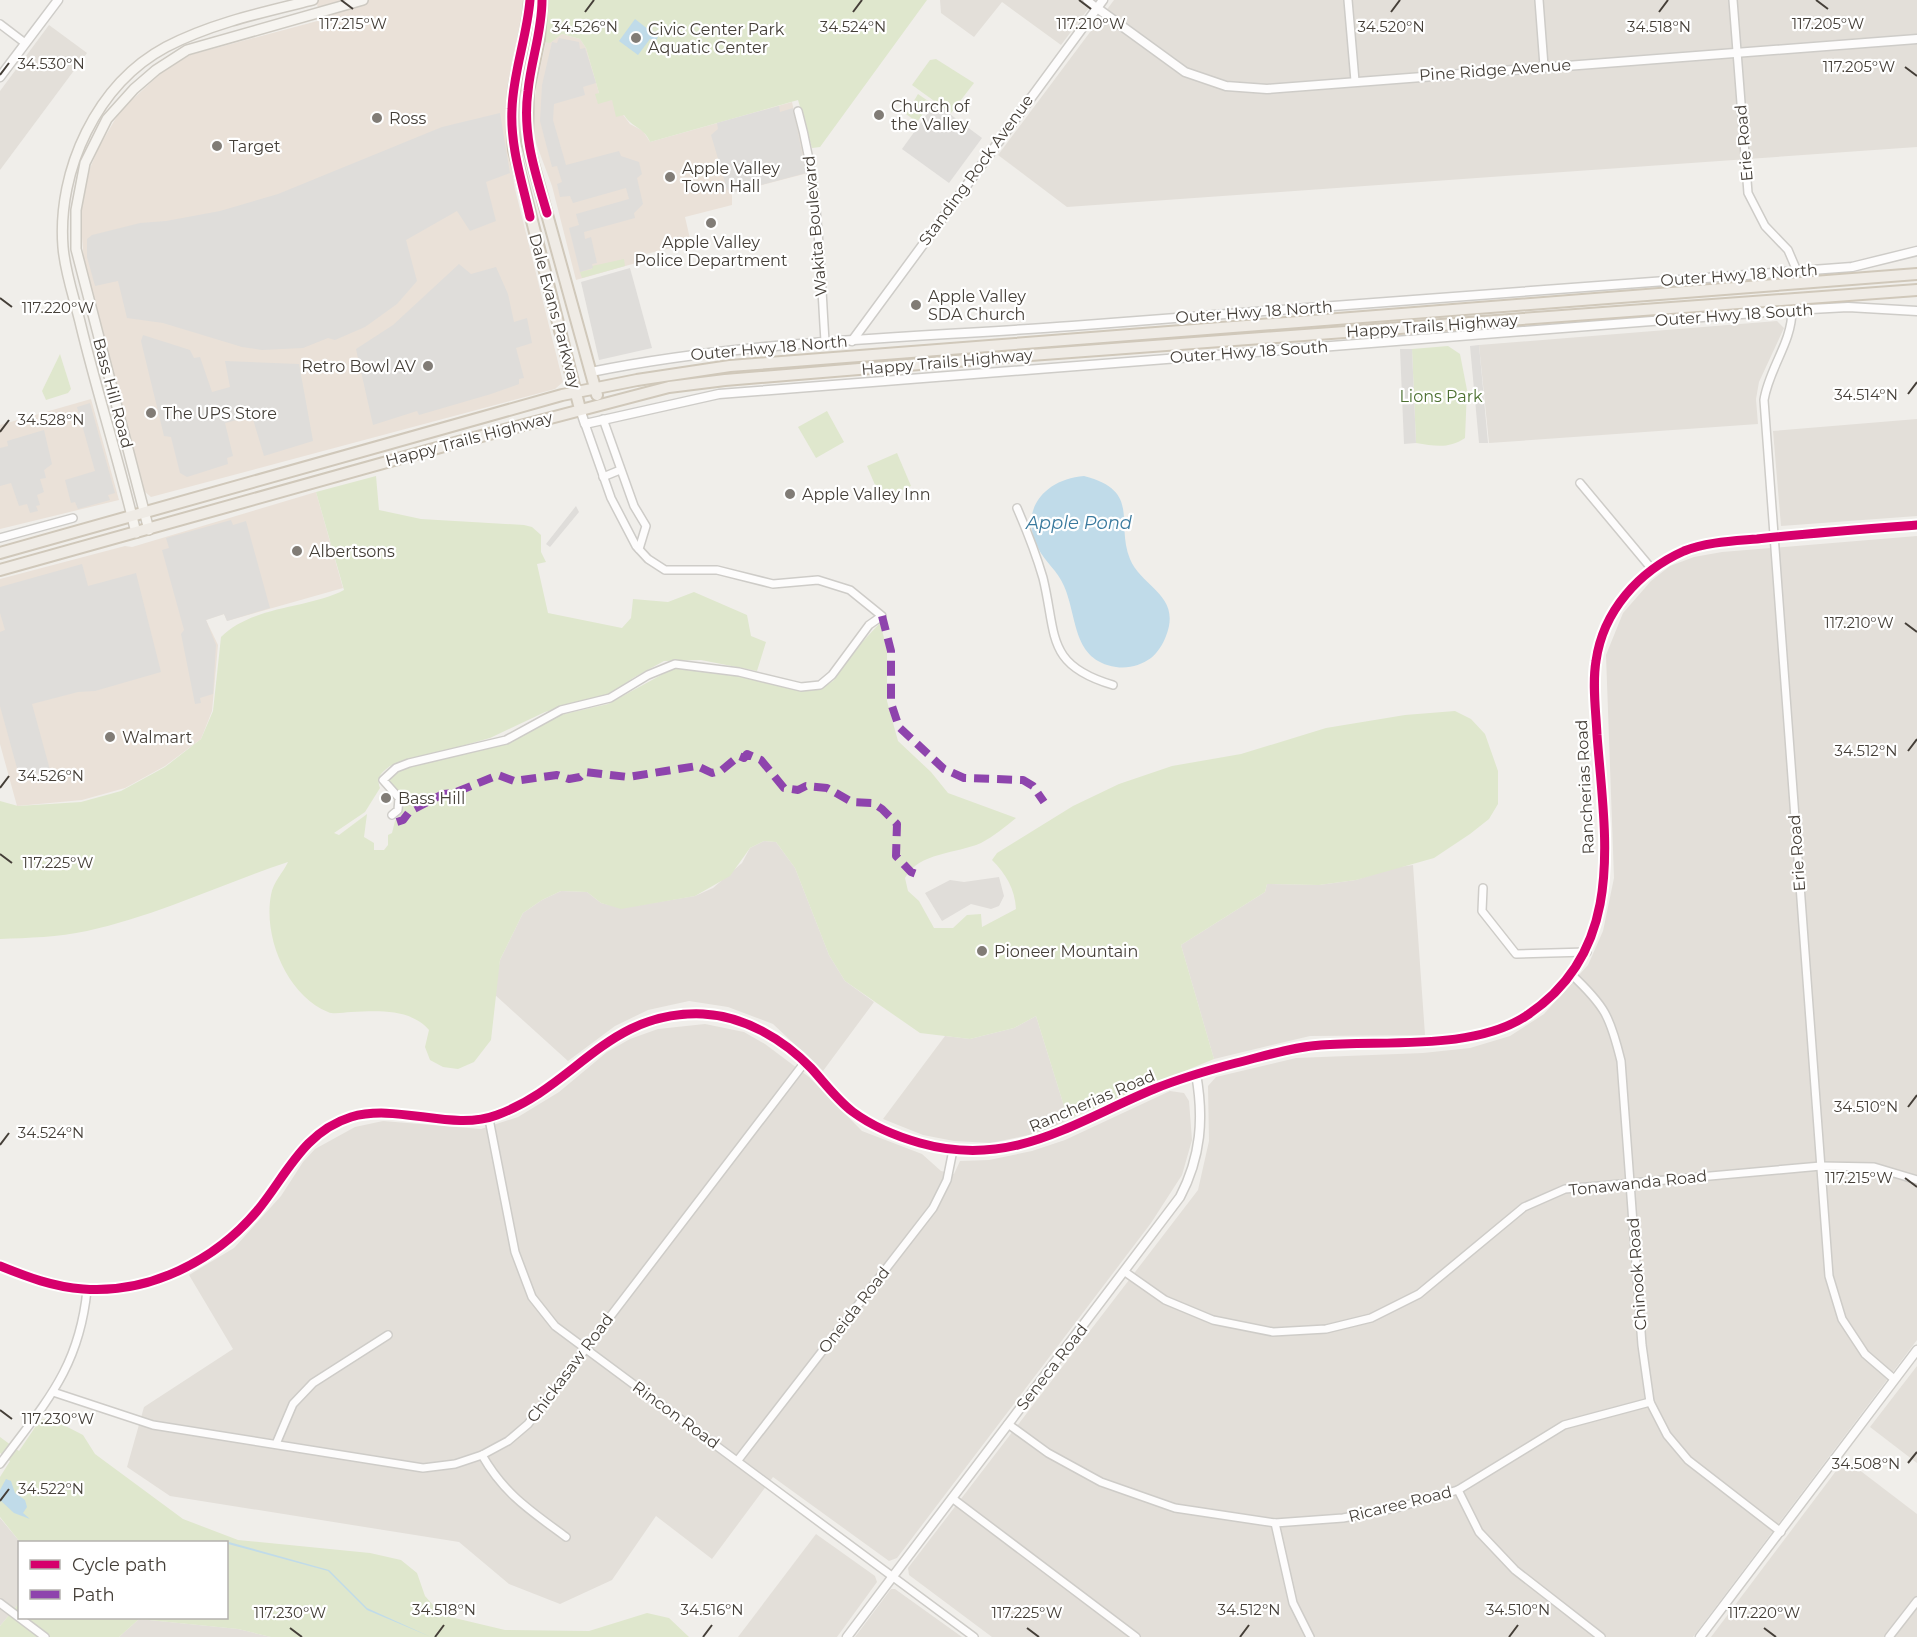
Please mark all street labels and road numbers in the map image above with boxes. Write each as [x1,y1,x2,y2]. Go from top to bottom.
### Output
street label: Pine Ridge Avenue [1418,55,1572,85]
street label: Standing Rock Avenue [915,91,1037,249]
street label: Erie Road [1731,104,1757,182]
street label: Wakita Boulevard [799,155,831,297]
street label: Dale Evans Parkway [525,231,585,391]
street label: Outer Hwy 18 North [1660,260,1818,290]
street label: Outer Hwy 18 North [1175,297,1333,327]
street label: Outer Hwy 18 South [1654,300,1814,330]
street label: Happy Trails Highway [1346,311,1519,341]
street label: Outer Hwy 18 North [690,332,848,364]
street label: Bass Hill Road [89,336,137,450]
street label: Outer Hwy 18 South [1169,337,1329,367]
street label: Happy Trails Highway [860,345,1034,379]
street label: Happy Trails Highway [383,407,555,470]
street label: Rancherias Road [1572,719,1598,855]
street label: Erie Road [1785,814,1809,892]
street label: Rancherias Road [1026,1066,1158,1136]
street label: Tonawanda Road [1568,1166,1708,1200]
street label: Chinook Road [1624,1217,1650,1331]
street label: Oneida Road [814,1263,894,1357]
street label: Chickasaw Road [523,1310,617,1426]
street label: Seneca Road [1012,1320,1092,1414]
street label: Rincon Road [629,1377,723,1453]
street label: Ricaree Road [1346,1482,1454,1526]

